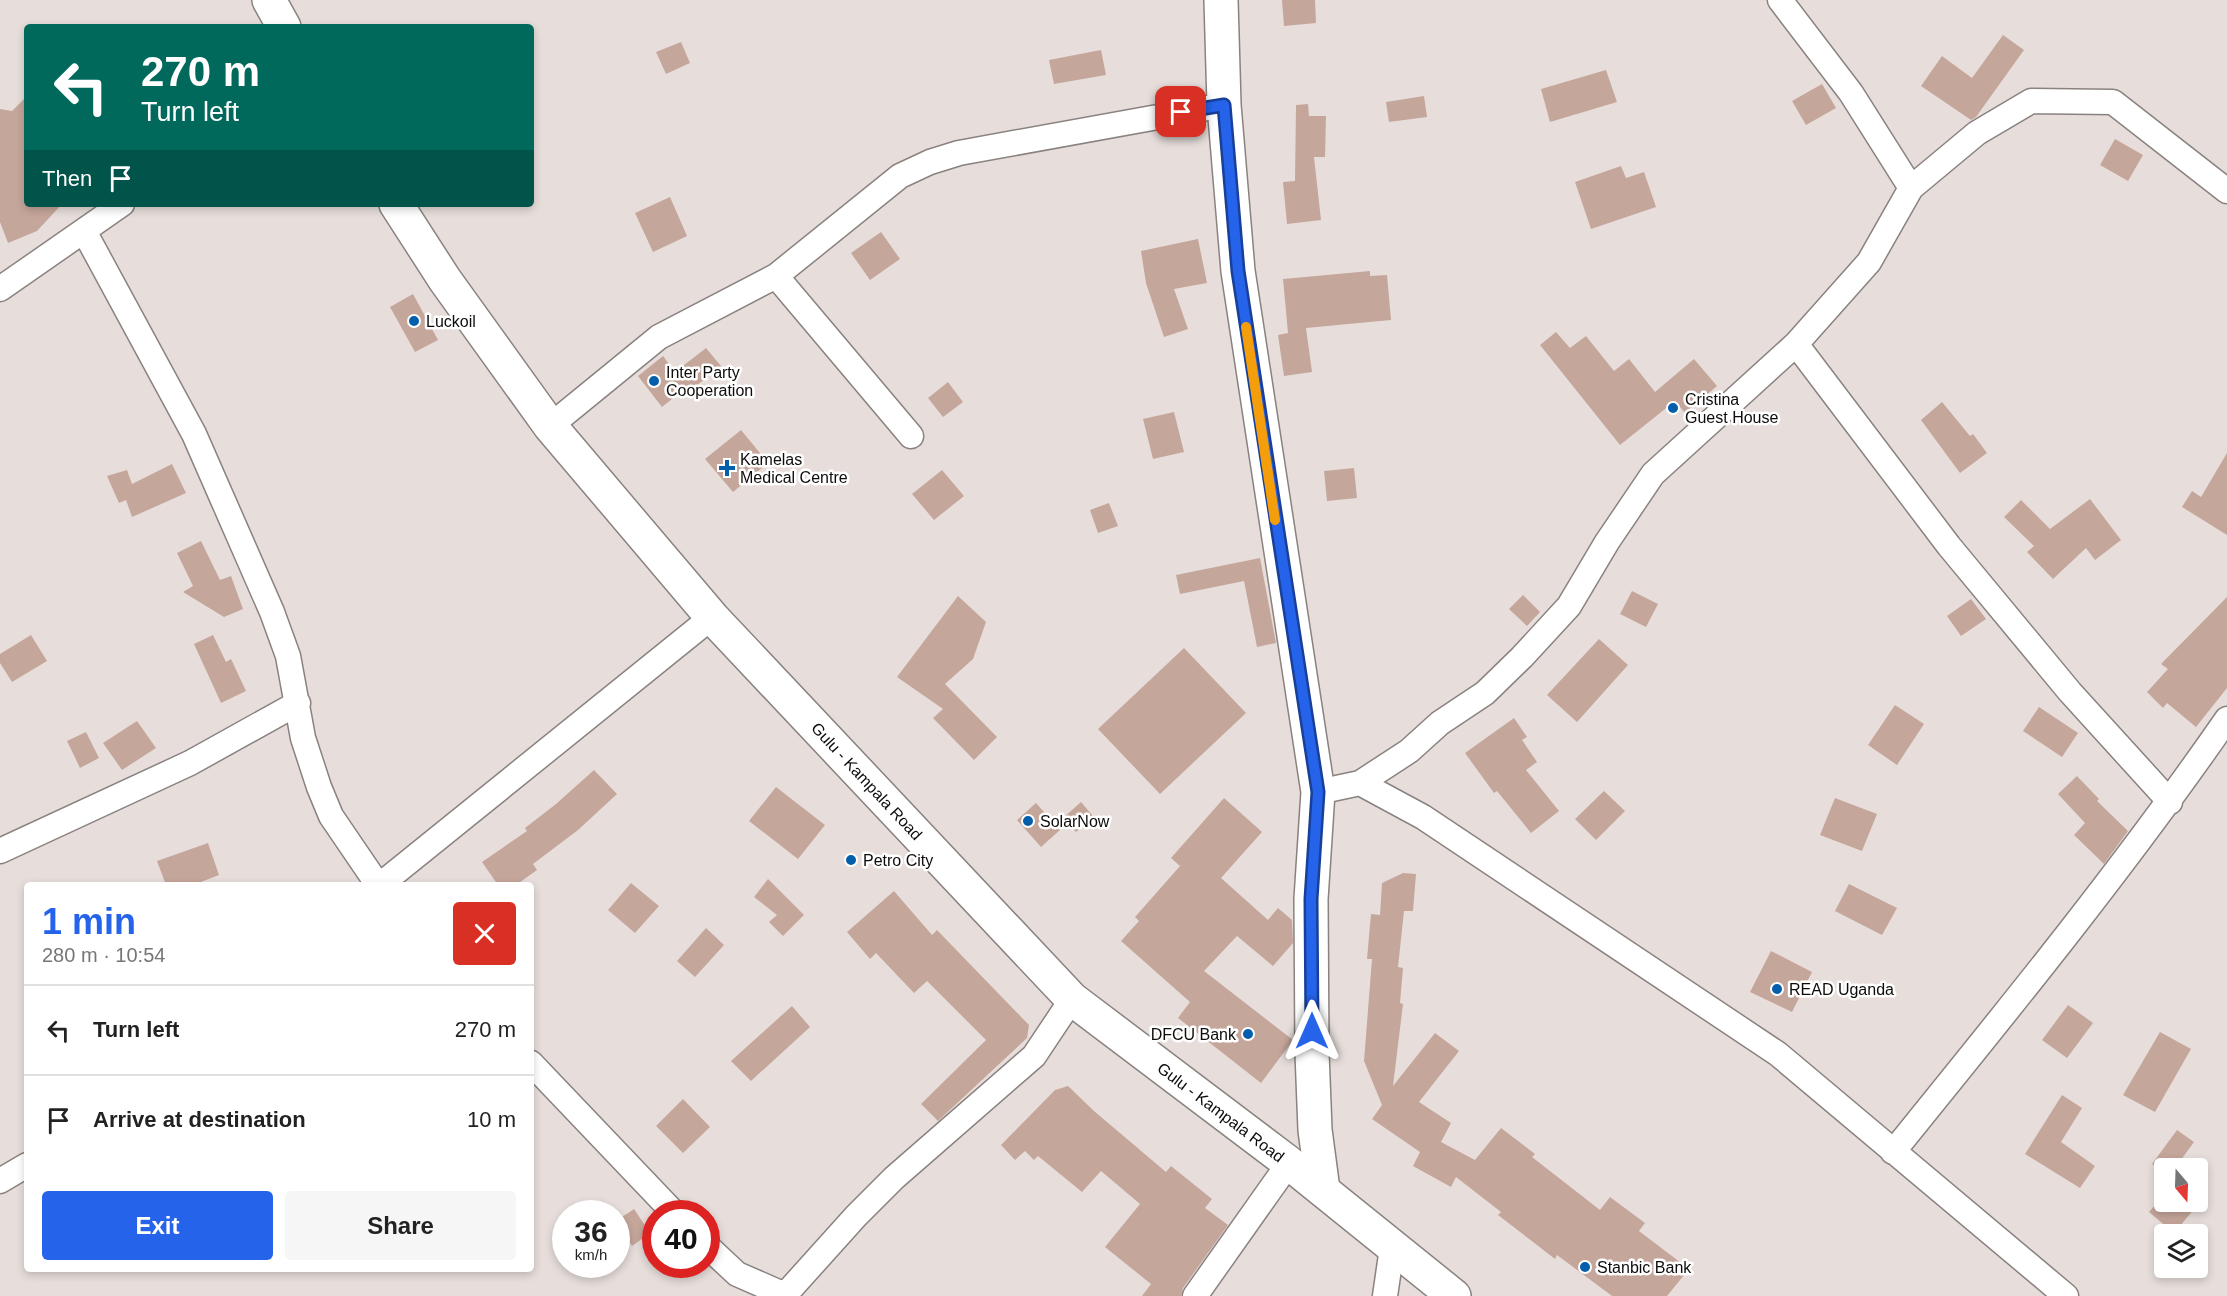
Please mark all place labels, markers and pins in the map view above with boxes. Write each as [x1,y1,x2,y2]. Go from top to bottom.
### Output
pin [1155,86,1206,137]
place label: Luckoil [426,313,476,330]
marker: Luckoil [407,314,421,328]
place label: Inter Party Cooperation [666,364,753,399]
marker: Inter Party Cooperation [647,374,661,388]
place label: Cristina Guest House [1685,391,1778,426]
marker: Cristina Guest House [1666,401,1680,415]
place label: Kamelas Medical Centre [740,451,848,486]
marker: Kamelas Medical Centre [718,459,736,477]
place label: SolarNow [1040,813,1110,830]
marker: SolarNow [1021,814,1035,828]
place label: Petro City [863,852,933,869]
marker: Petro City [844,853,858,867]
place label: READ Uganda [1789,981,1894,998]
marker: READ Uganda [1770,982,1784,996]
place label: DFCU Bank [1151,1026,1237,1043]
marker: DFCU Bank [1241,1027,1255,1041]
place label: Stanbic Bank [1597,1259,1692,1276]
marker: Stanbic Bank [1578,1260,1592,1274]

